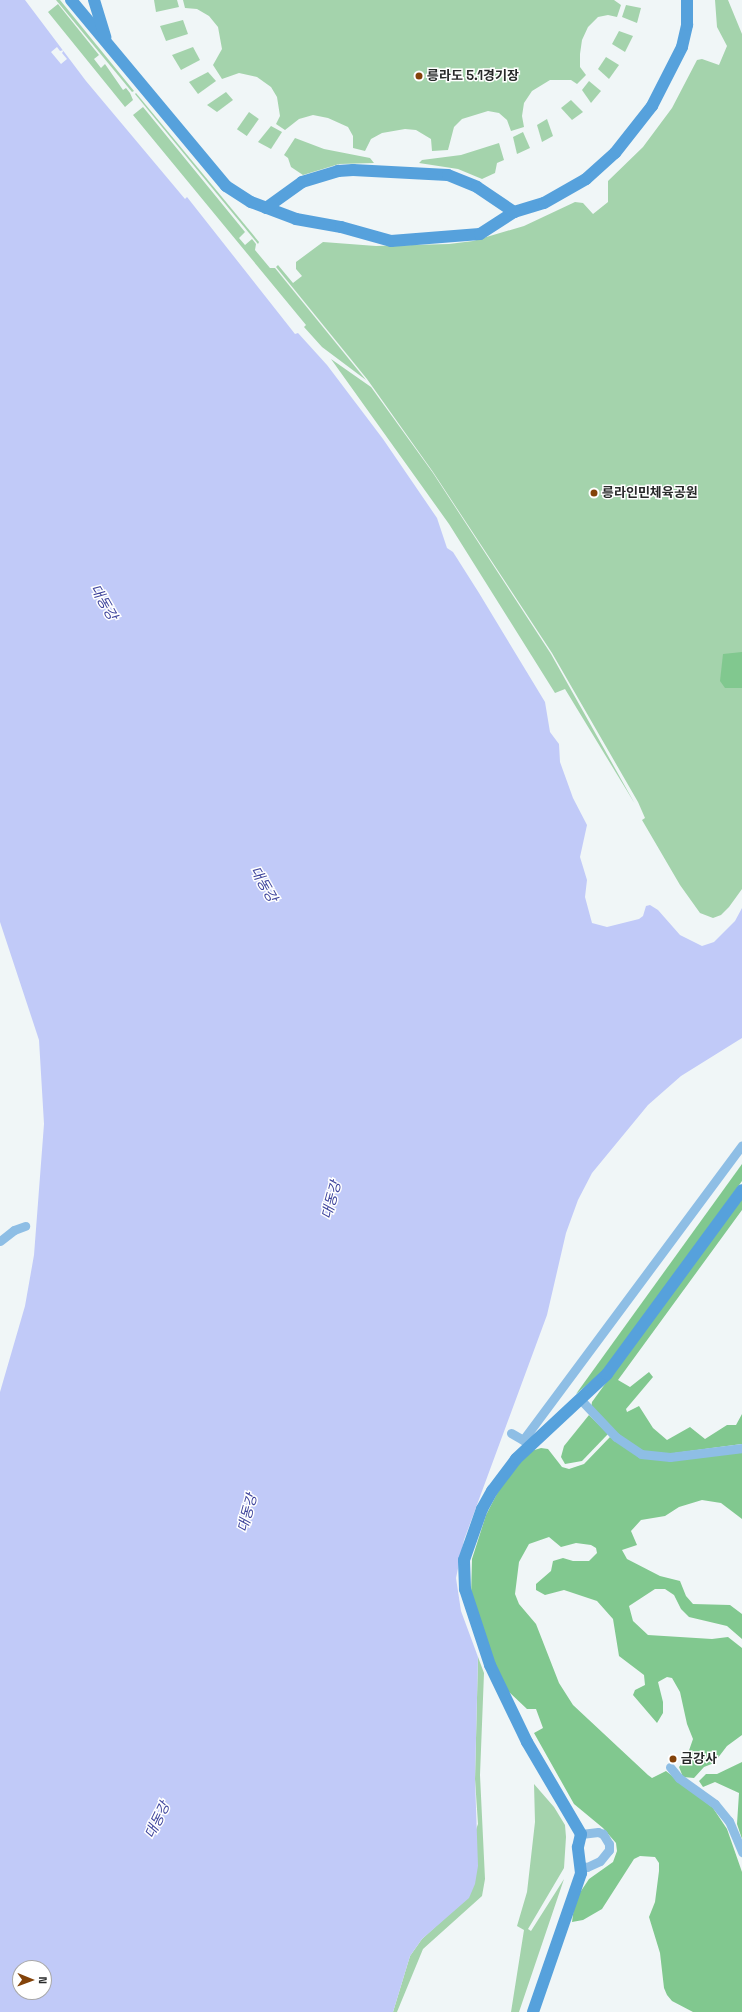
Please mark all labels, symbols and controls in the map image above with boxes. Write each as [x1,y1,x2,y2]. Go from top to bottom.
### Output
place label: 릉라도 5.1경기장 [427,68,519,84]
marker: 릉라도 5.1경기장 [414,71,424,81]
place label: 릉라인민체육공원 [602,485,698,501]
marker: 릉라인민체육공원 [589,488,599,498]
water label: 대동강 [87,581,121,623]
water label: 대동강 [247,863,281,905]
water label: 대동강 [318,1179,344,1221]
water label: 대동강 [234,1492,260,1534]
place label: 금강사 [681,1751,717,1767]
marker: 금강사 [668,1754,678,1764]
water label: 대동강 [141,1799,173,1841]
north arrow [12,1960,52,2000]
text: N [36,1976,50,1984]

